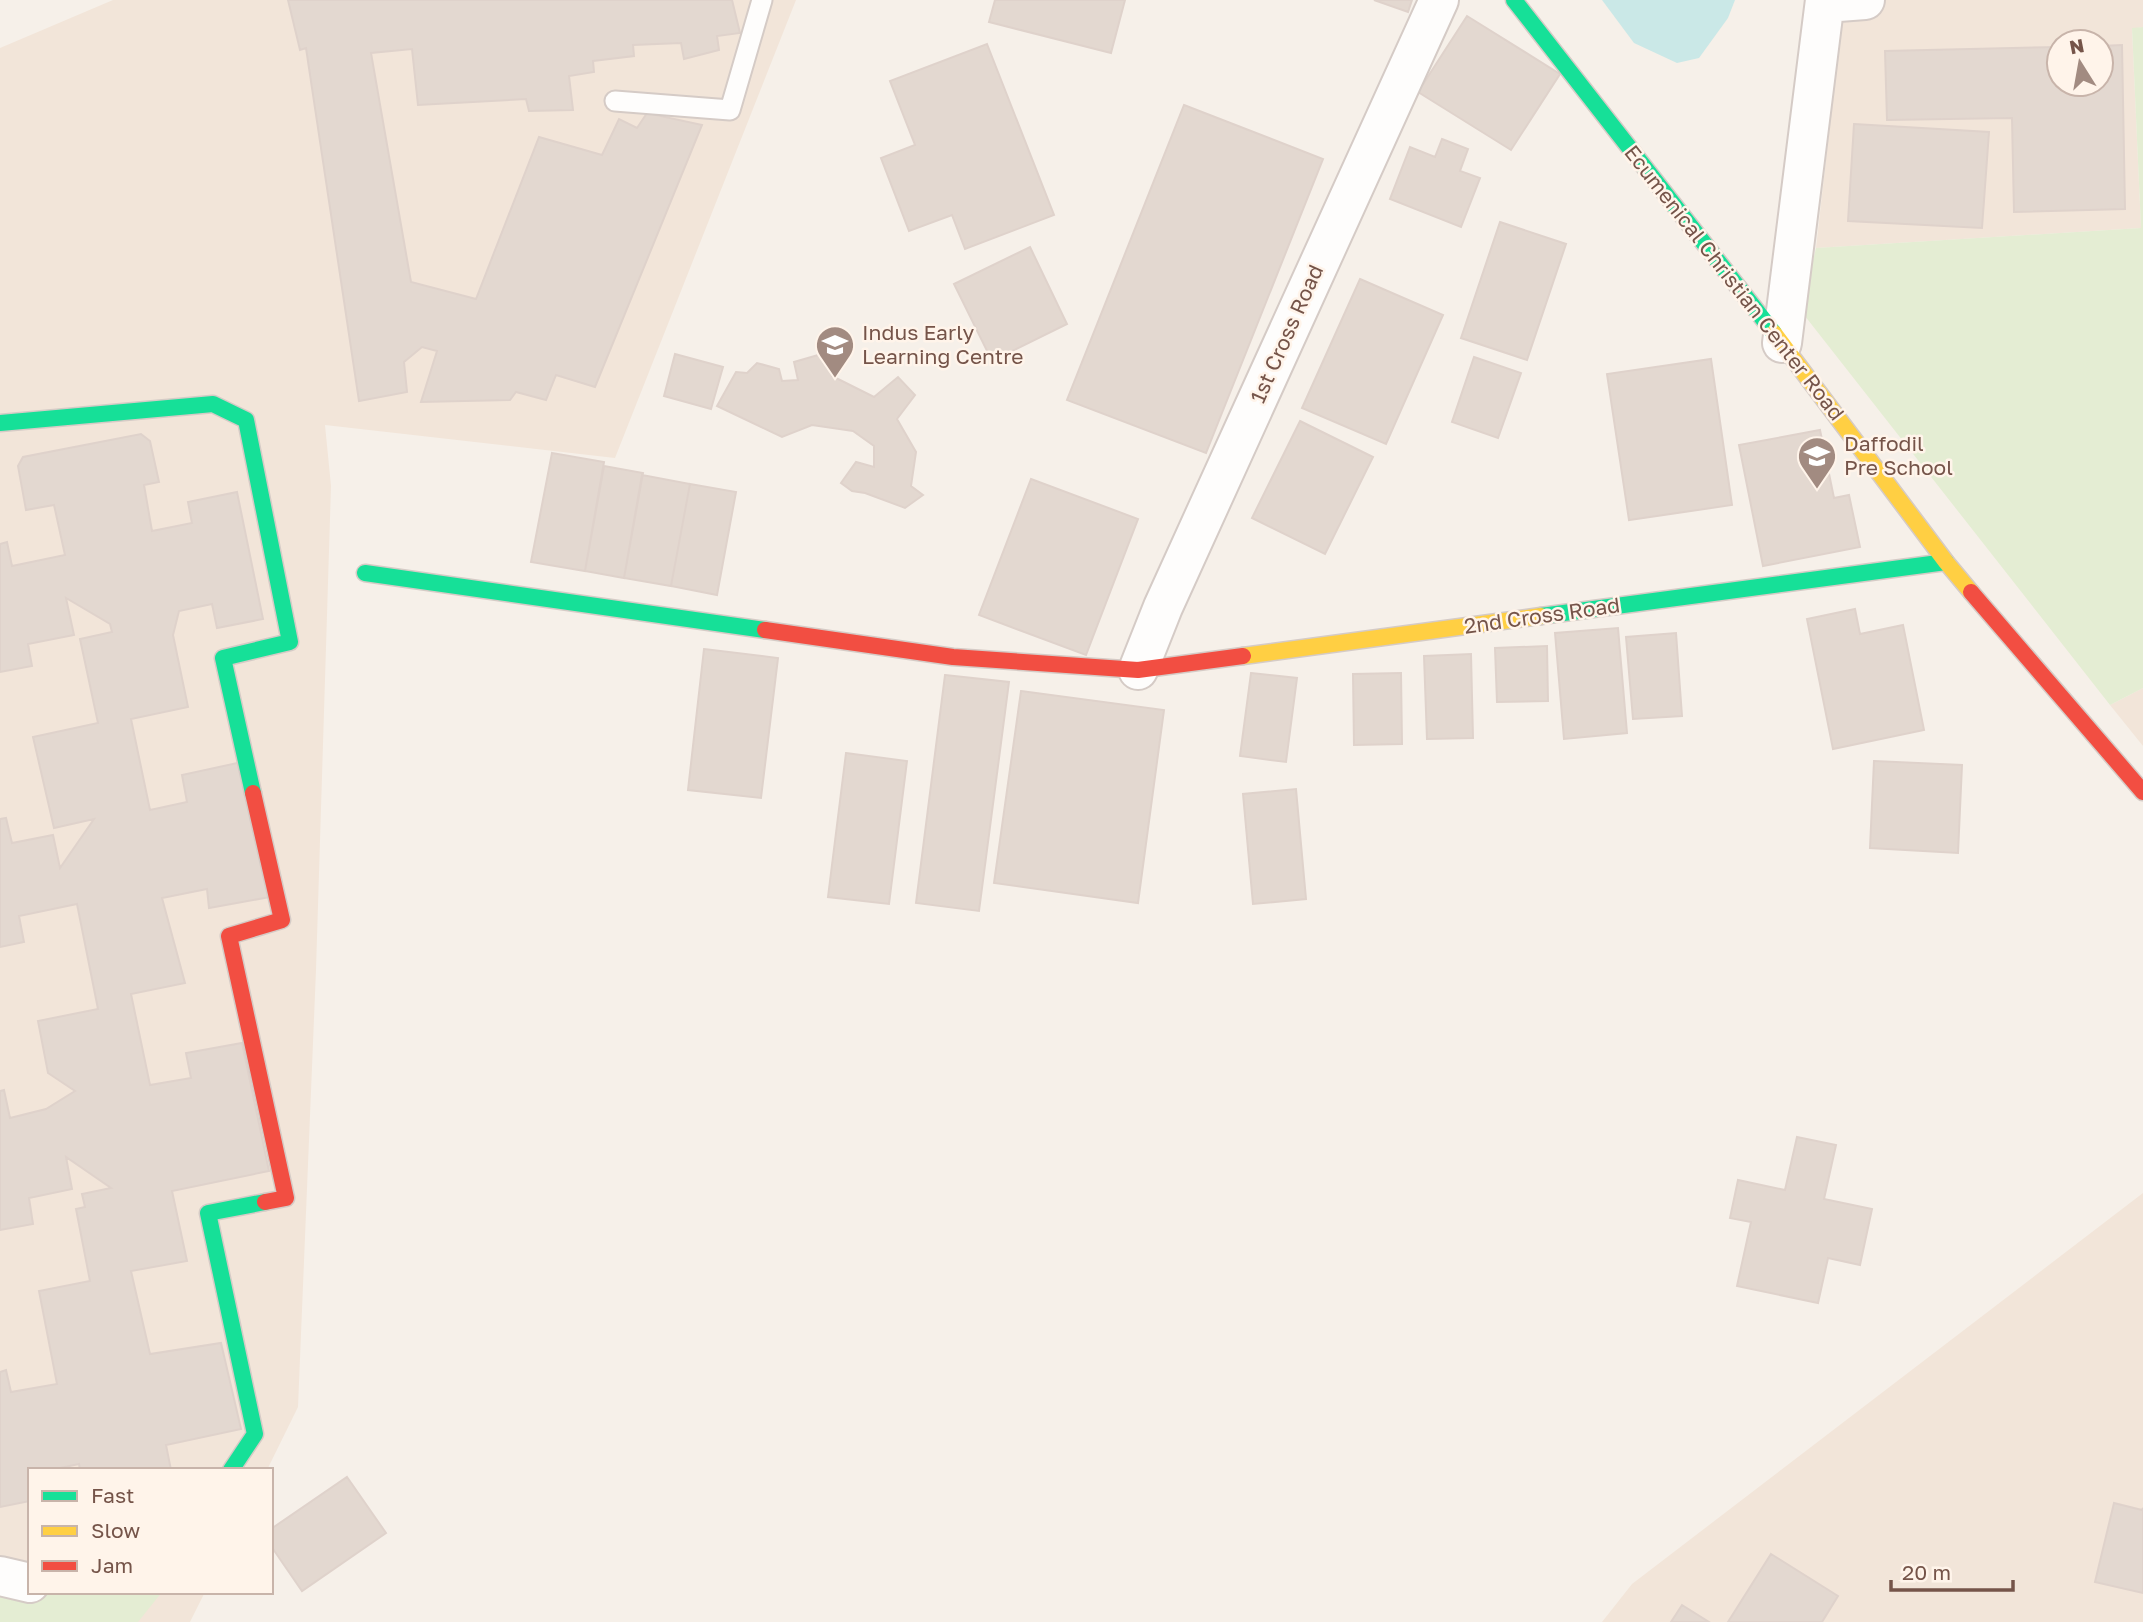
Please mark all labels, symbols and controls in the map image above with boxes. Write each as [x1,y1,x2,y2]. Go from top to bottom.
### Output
north arrow [2045,28,2115,98]
text: N [2067,33,2086,58]
street label: Ecumenical Christian Center Road [1619,140,1850,425]
street label: 1st Cross Road [1244,260,1328,407]
place label: Indus Early Learning Centre [862,319,1023,369]
school or university icon: Indus Early Learning Centre [814,324,856,379]
place label: Daffodil Pre School [1844,430,1953,480]
school or university icon: Daffodil Pre School [1796,435,1838,490]
street label: 2nd Cross Road [1462,591,1621,639]
legend [28,1468,273,1594]
text: Fast [91,1482,134,1508]
text: Slow [91,1517,140,1543]
scale bar [1891,1548,2014,1592]
text: Jam [91,1552,133,1578]
text: 20 m [1902,1559,1951,1585]

